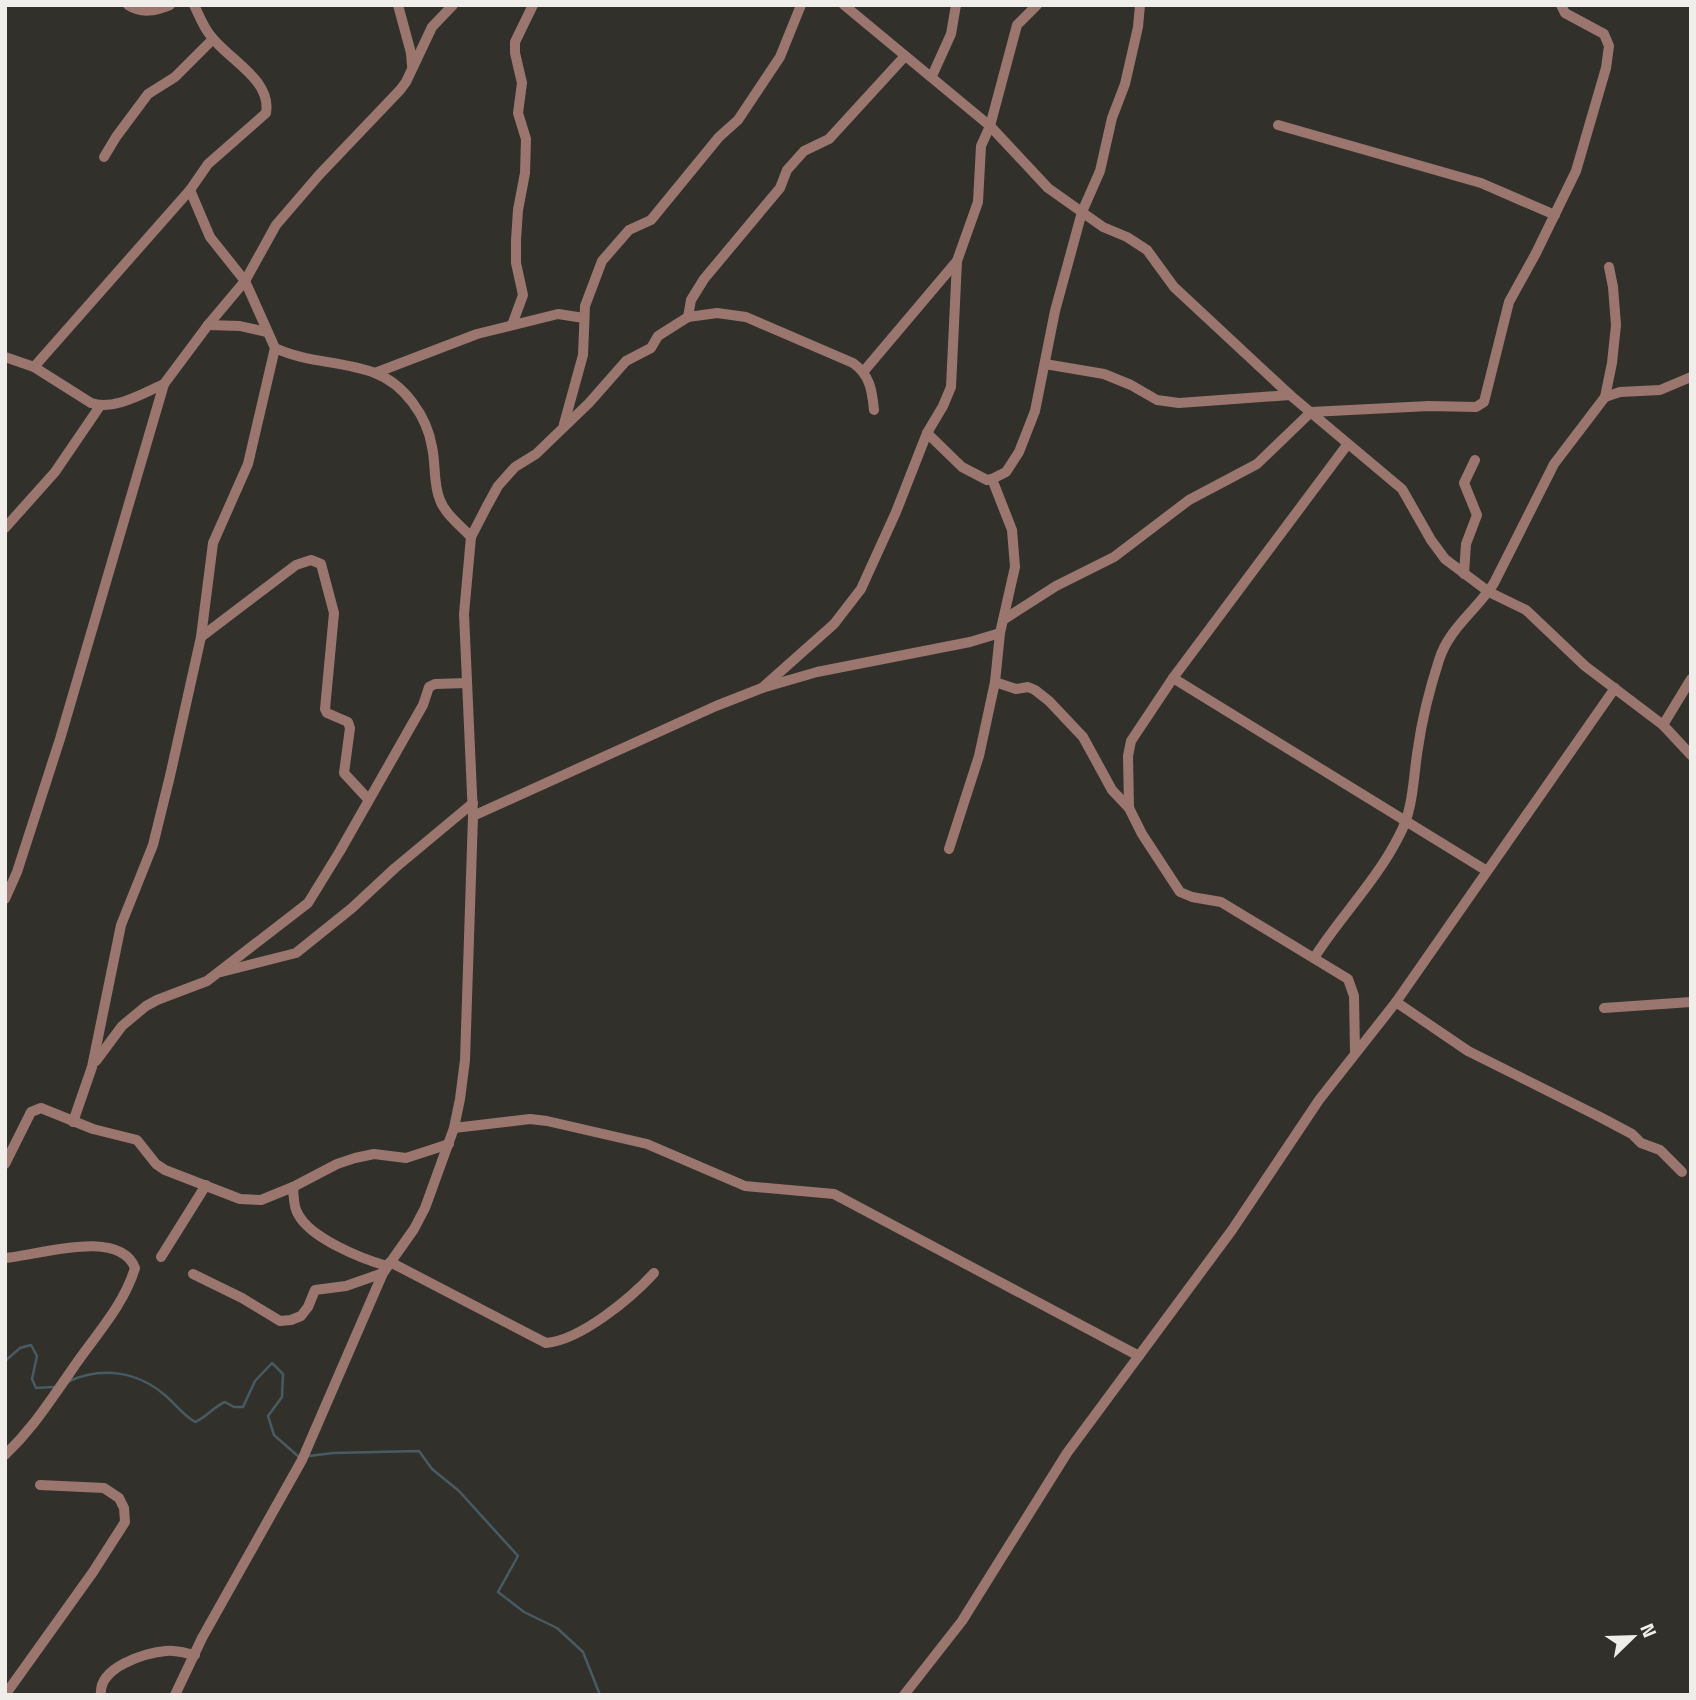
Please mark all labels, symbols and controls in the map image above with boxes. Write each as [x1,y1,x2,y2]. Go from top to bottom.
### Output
north arrow [1598,1602,1668,1672]
text: N [1633,1618,1665,1642]

